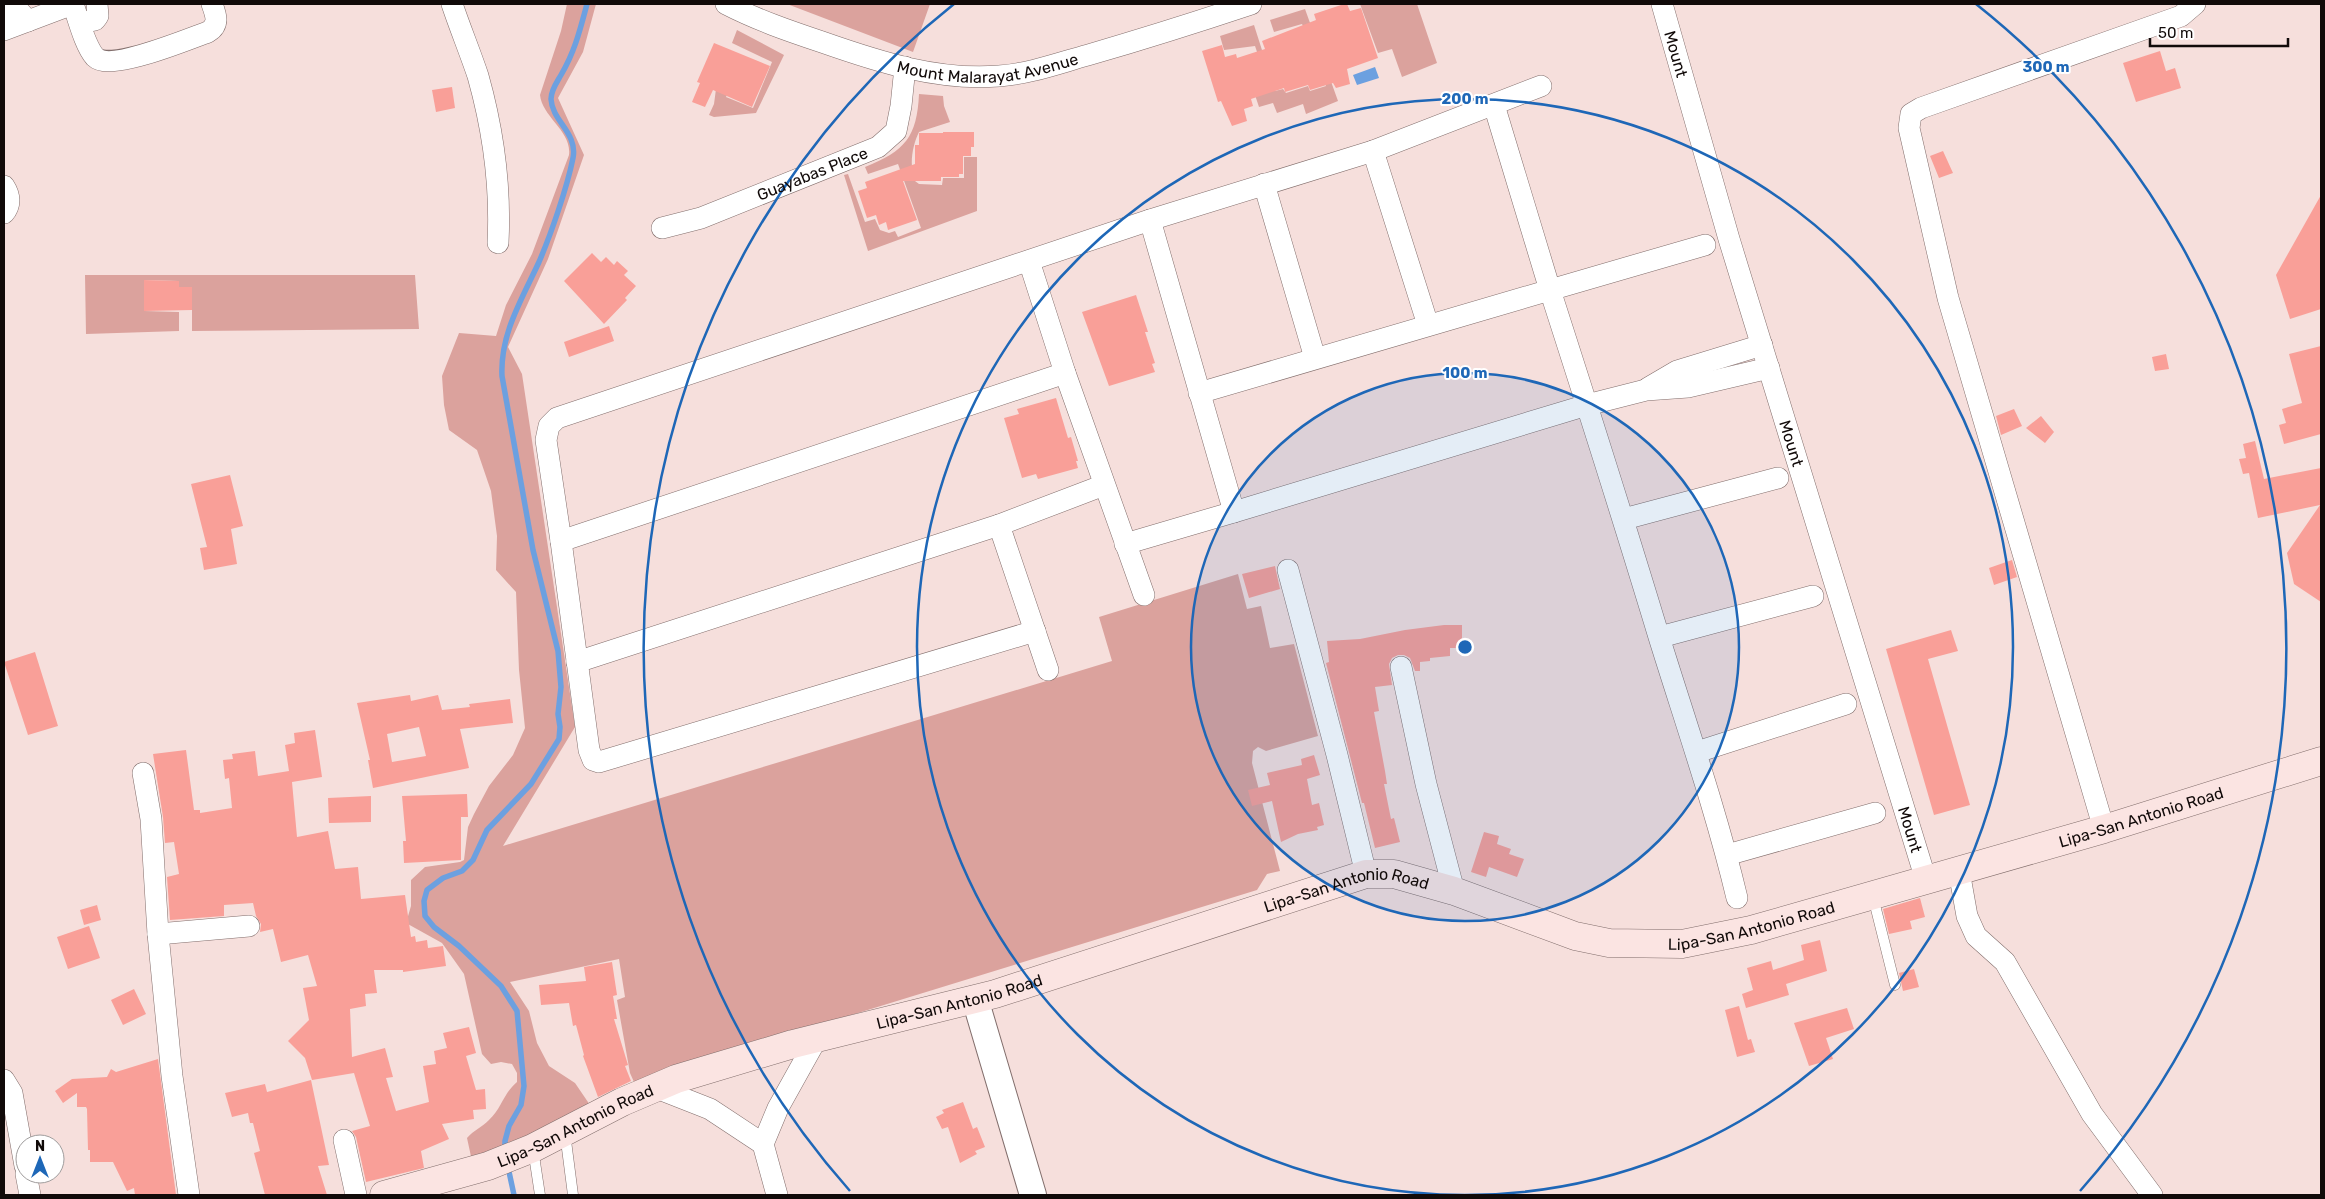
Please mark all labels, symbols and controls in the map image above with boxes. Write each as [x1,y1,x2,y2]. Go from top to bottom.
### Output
scale bar [2150,15,2288,47]
text: 50 m [2158,24,2193,42]
street label: Mount [1660,29,1691,80]
street label: Mount Malarayat Avenue [895,49,1081,87]
text: 300 m [2022,58,2070,76]
text: 200 m [1441,90,1489,108]
street label: Guayabas Place [754,143,871,205]
text: 100 m [1443,364,1487,382]
street label: Mount [1775,418,1807,469]
centre of rings [1456,638,1474,656]
street label: Lipa-San Antonio Road [2057,783,2226,852]
street label: Mount [1894,804,1926,855]
street label: Lipa-San Antonio Road [1261,865,1431,916]
street label: Lipa-San Antonio Road [1668,898,1837,954]
street label: Lipa-San Antonio Road [874,970,1045,1033]
street label: Lipa-San Antonio Road [494,1081,656,1171]
north arrow [15,1134,65,1184]
text: N [35,1138,45,1155]

